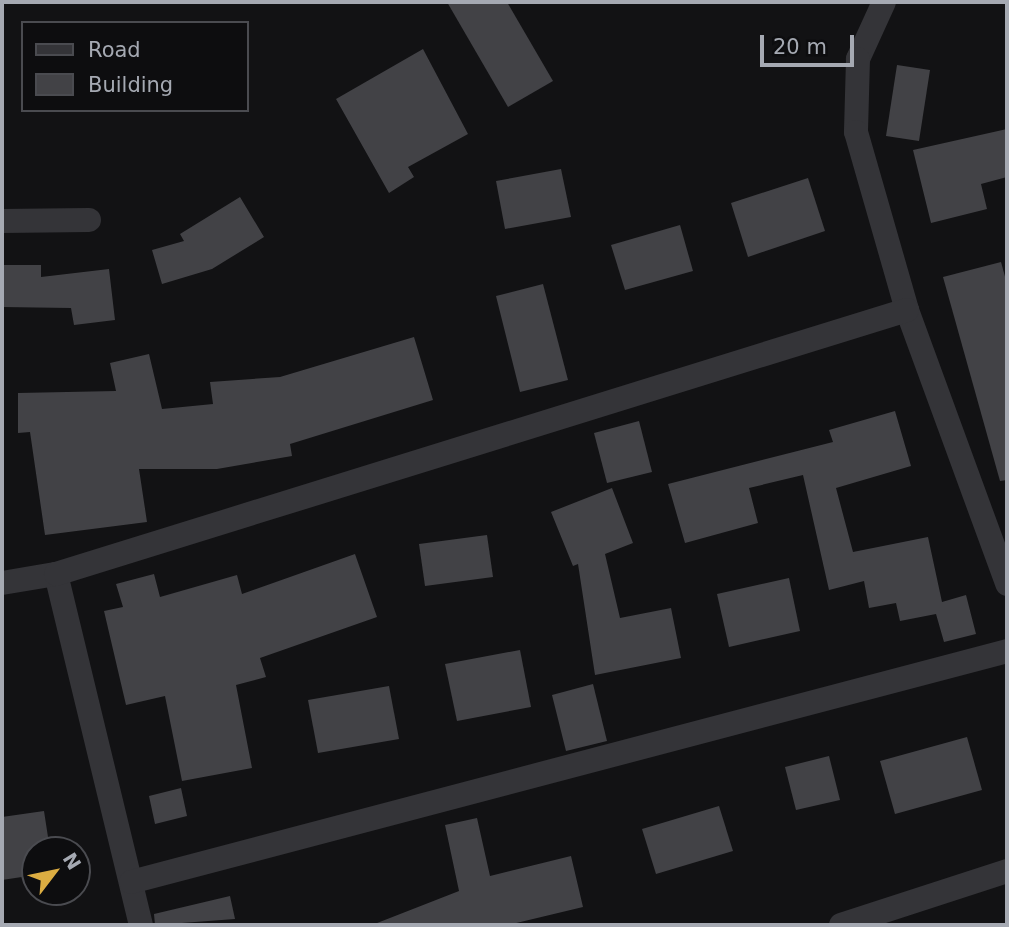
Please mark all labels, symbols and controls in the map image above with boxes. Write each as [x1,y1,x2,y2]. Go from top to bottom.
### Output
legend [21,21,248,112]
scale bar [764,21,858,65]
text: 20 m [773,35,827,59]
text: Road [88,38,141,62]
text: Building [88,73,173,97]
north arrow [21,836,91,906]
text: N [59,848,86,874]

